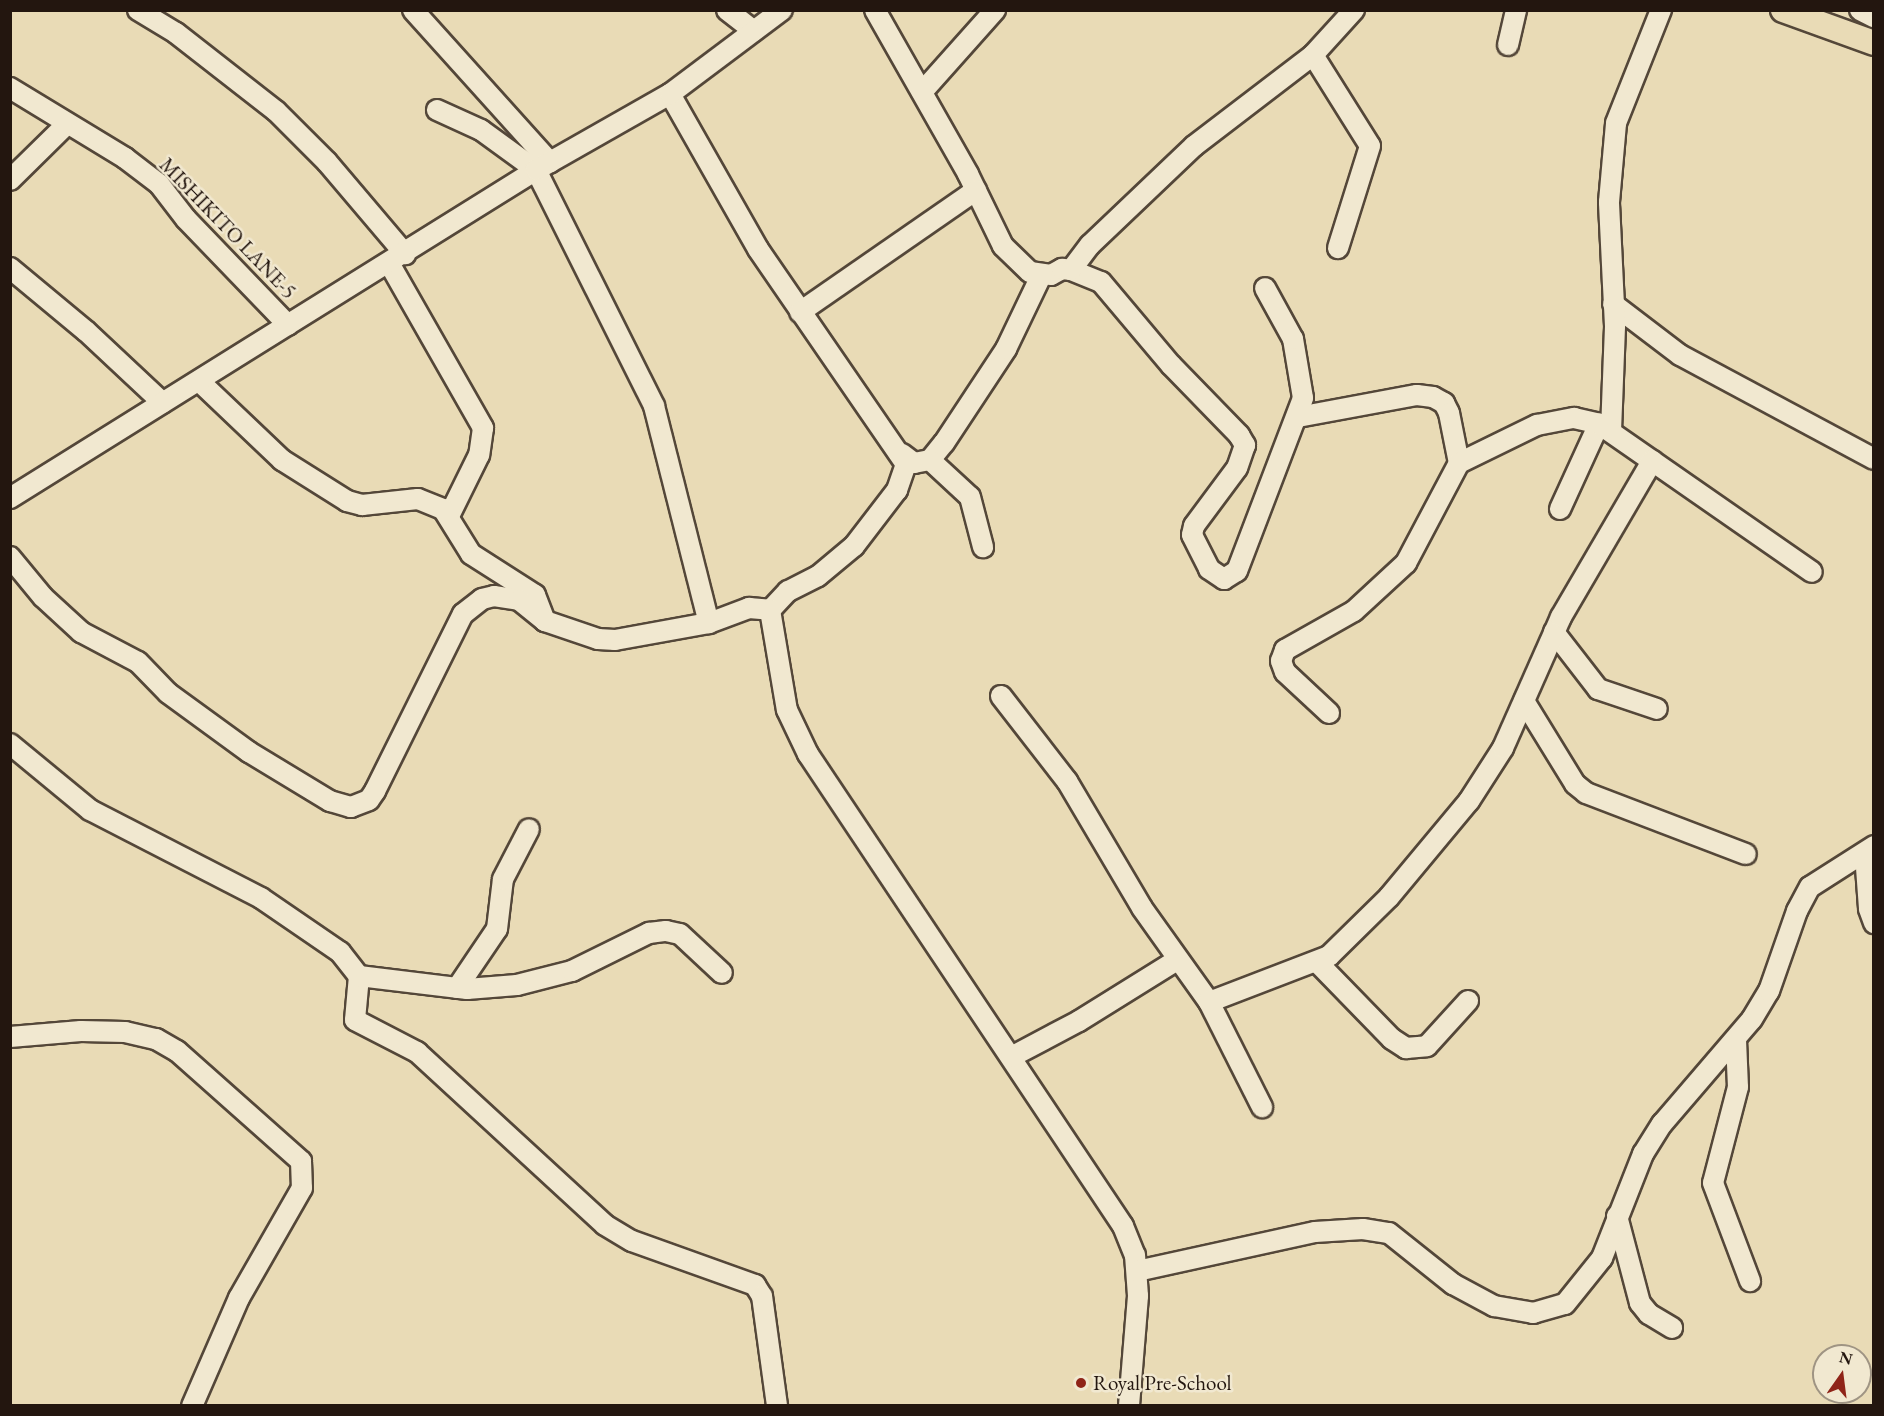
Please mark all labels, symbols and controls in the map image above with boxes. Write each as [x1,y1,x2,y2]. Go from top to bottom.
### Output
street label: MISHIKITO LANE-5 [154,152,302,304]
north arrow [1812,1344,1872,1404]
text: N [1837,1346,1855,1370]
place label: Royal Pre-School [1093,1370,1232,1396]
marker: Royal Pre-School [1074,1376,1088,1390]

